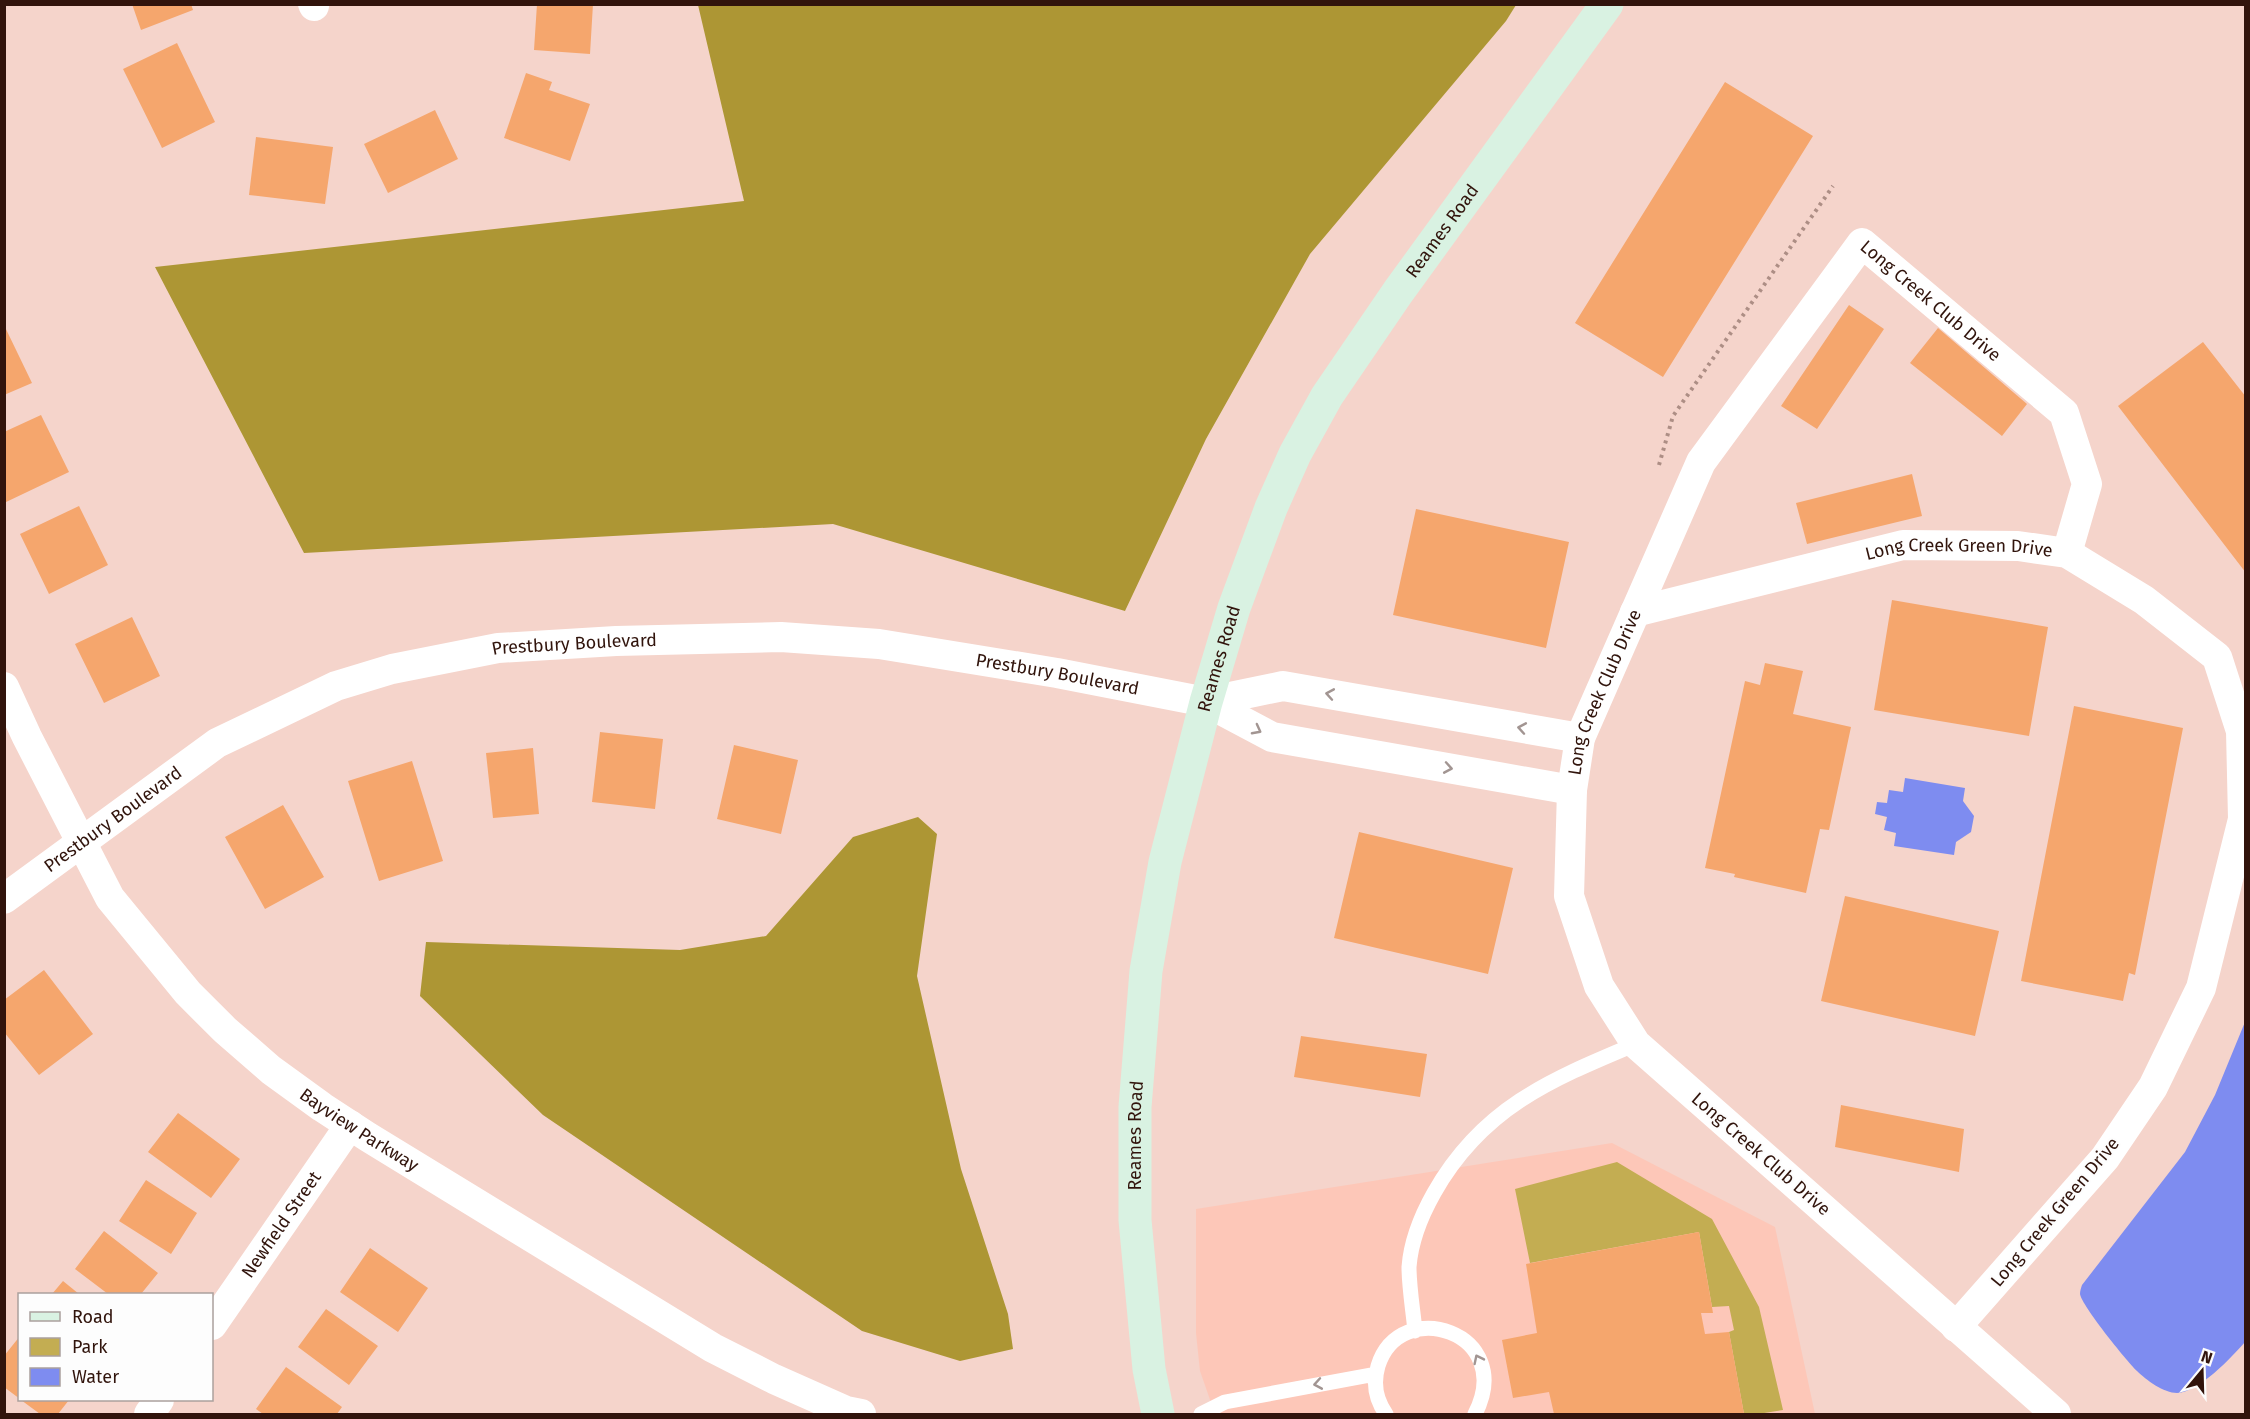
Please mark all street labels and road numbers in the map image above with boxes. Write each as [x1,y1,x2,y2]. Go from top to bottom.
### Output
street label: Reames Road [1401,180,1483,282]
street label: Long Creek Club Drive [1856,235,2005,366]
street label: Long Creek Green Drive [1863,534,2054,565]
street label: Reames Road [1193,603,1245,714]
street label: Long Creek Club Drive [1563,606,1646,777]
street label: Prestbury Boulevard [490,629,657,660]
street label: Prestbury Boulevard [974,649,1141,700]
street label: Prestbury Boulevard [40,761,186,877]
street label: Reames Road [1124,1080,1148,1191]
street label: Bayview Parkway [295,1083,423,1176]
street label: Long Creek Club Drive [1687,1088,1835,1220]
street label: Long Creek Green Drive [1986,1133,2124,1291]
street label: Newfield Street [237,1167,326,1282]

